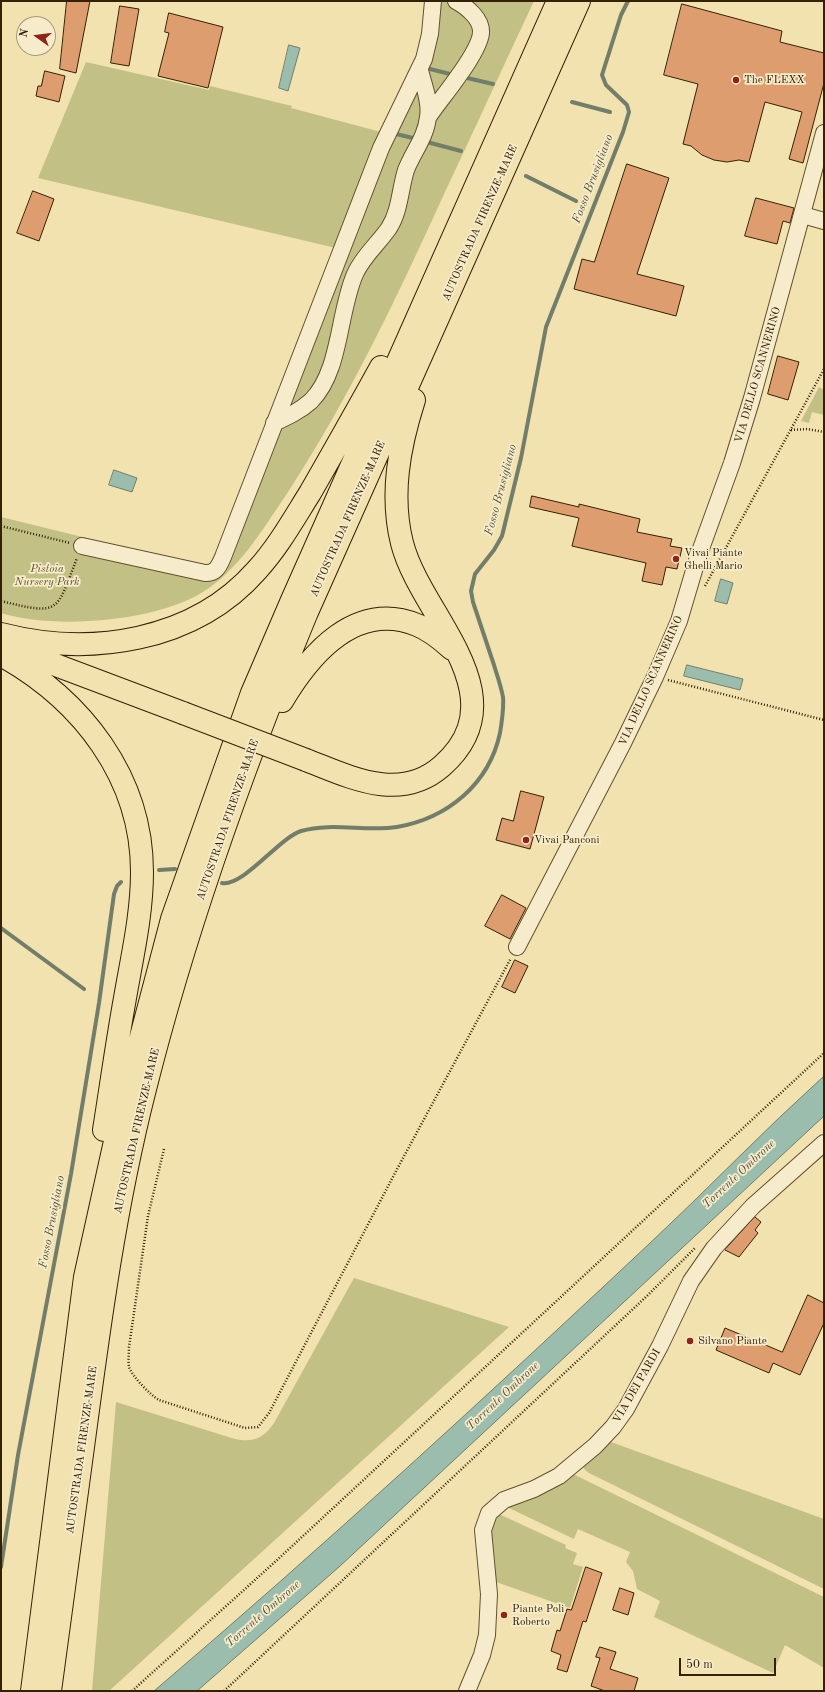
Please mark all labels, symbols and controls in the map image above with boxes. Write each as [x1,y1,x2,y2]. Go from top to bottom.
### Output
north arrow [16,16,56,56]
text: N [18,28,31,39]
place label: The FLEXX [744,73,805,87]
marker: The FLEXX [731,75,741,85]
water label: Fosso Brusigliano [569,132,617,226]
street label: AUTOSTRADA FIRENZE-MARE [439,143,521,303]
street label: VIA DELLO SCANNERINO [732,305,784,445]
street label: AUTOSTRADA FIRENZE-MARE [307,439,389,599]
water label: Fosso Brusigliano [482,443,520,537]
place label: Vivai Piante Ghelli Mario [684,546,743,572]
marker: Vivai Piante Ghelli Mario [671,554,681,564]
park label: Pistoia Nursery Park [14,562,80,588]
street label: VIA DELLO SCANNERINO [616,614,686,748]
street label: AUTOSTRADA FIRENZE-MARE [194,738,262,902]
place label: Vivai Panconi [534,833,599,847]
marker: Vivai Panconi [521,835,531,845]
street label: AUTOSTRADA FIRENZE-MARE [111,1047,163,1215]
water label: Torrente Ombrone [700,1137,778,1211]
water label: Fosso Brusigliano [36,1174,68,1270]
place label: Silvano Piante [698,1334,767,1348]
marker: Silvano Piante [685,1336,695,1346]
street label: VIA DEI PARDI [610,1346,664,1426]
water label: Torrente Ombrone [464,1359,542,1433]
street label: AUTOSTRADA FIRENZE-MARE [64,1365,100,1535]
water label: Torrente Ombrone [223,1578,303,1650]
place label: Piante Poli Roberto [512,1602,564,1628]
marker: Piante Poli Roberto [499,1610,509,1620]
scale bar [681,1650,778,1676]
text: 50 m [686,1659,713,1671]

